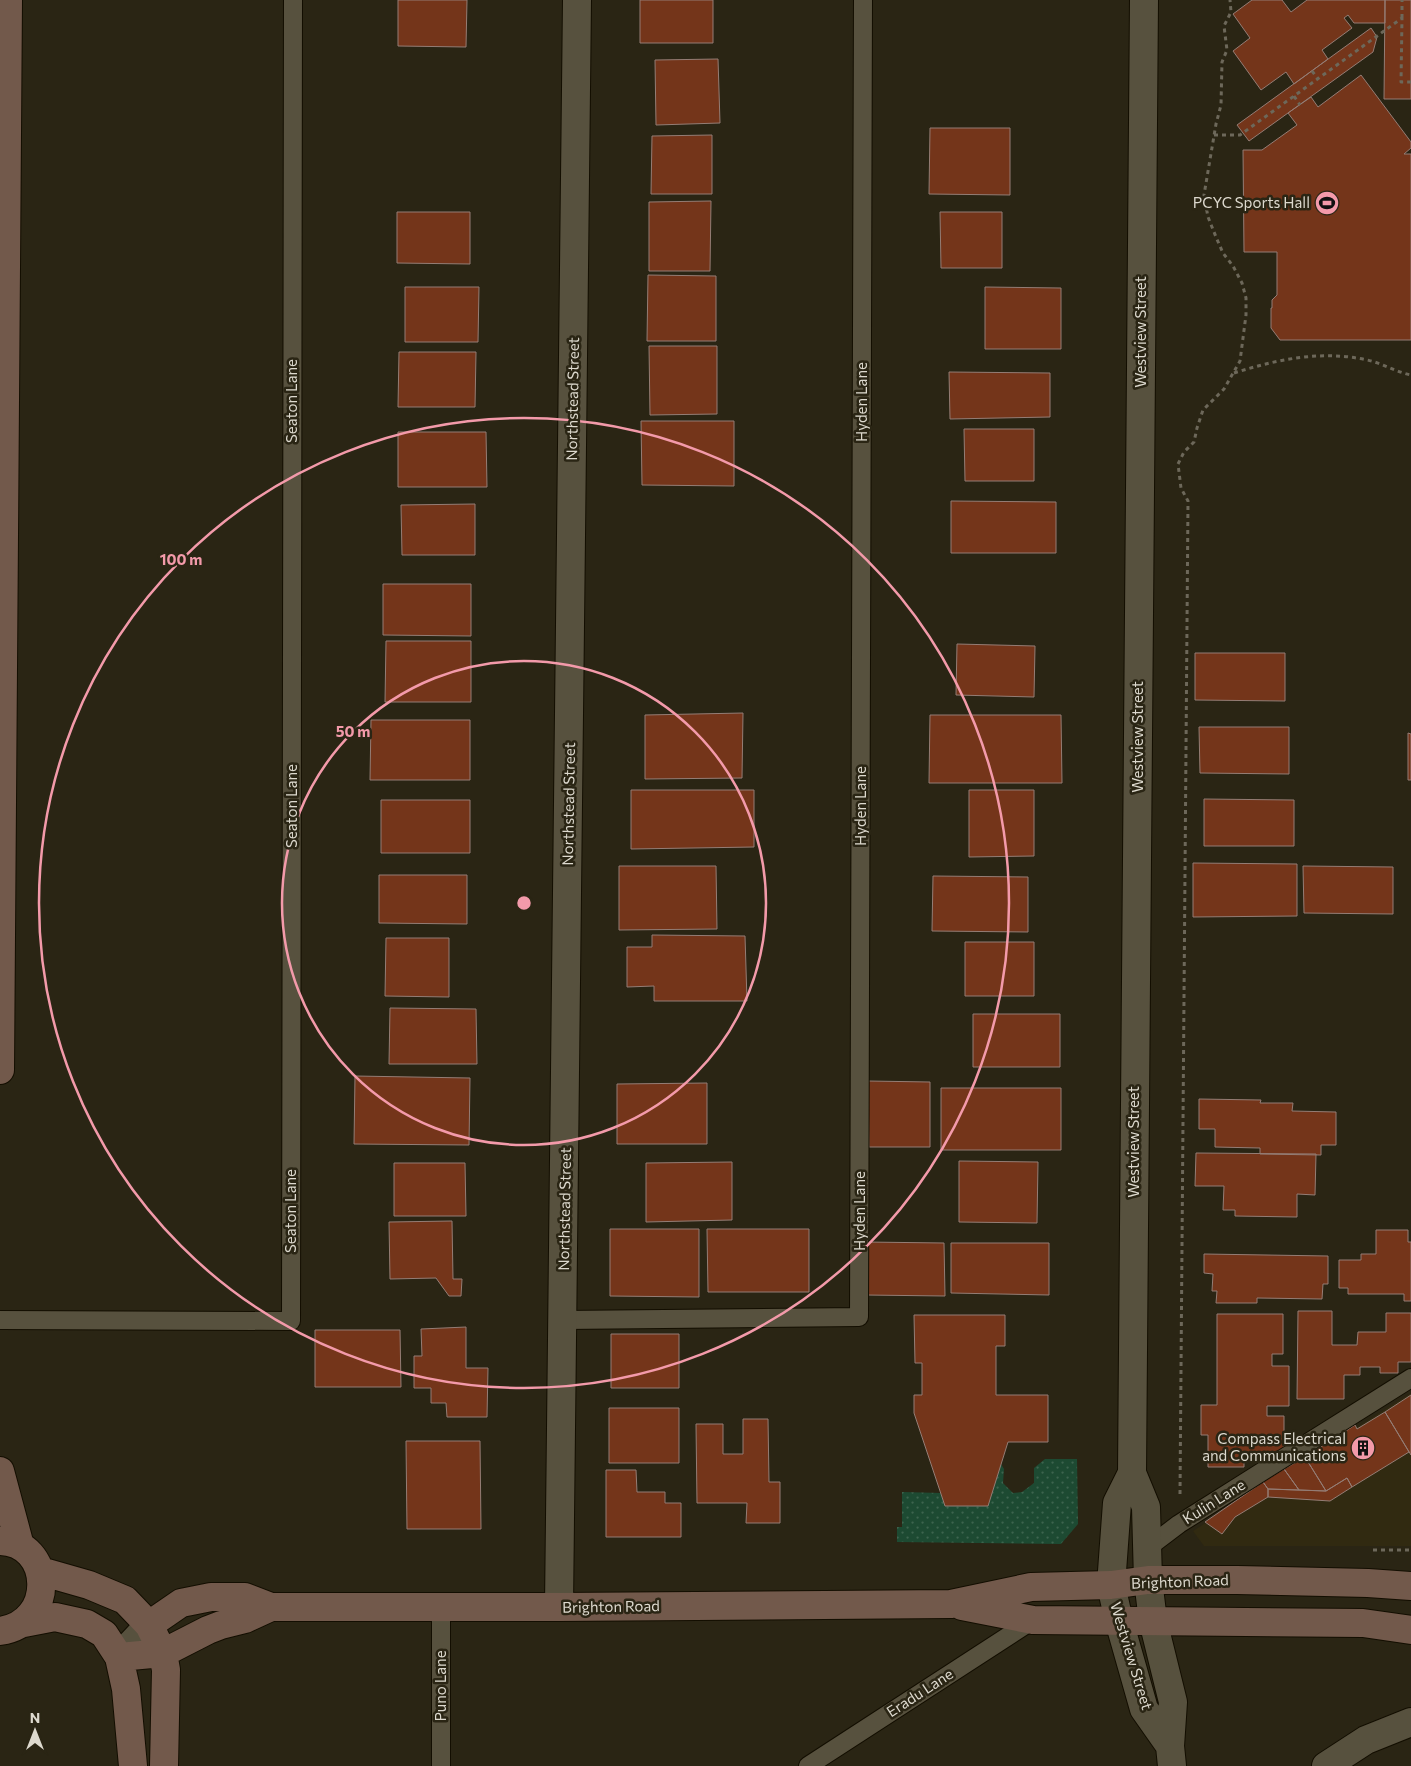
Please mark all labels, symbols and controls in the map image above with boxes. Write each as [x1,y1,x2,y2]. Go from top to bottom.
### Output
sports icon: PCYC Sports Hall [1314,190,1340,216]
place label: PCYC Sports Hall [1193,193,1310,211]
street label: Westview Street [1131,276,1149,388]
street label: Northstead Street [562,337,582,461]
street label: Seaton Lane [282,359,300,443]
street label: Hyden Lane [852,362,870,442]
text: 100 m [160,550,202,568]
street label: Westview Street [1128,681,1146,793]
text: 50 m [336,722,370,740]
street label: Northstead Street [558,742,578,866]
street label: Seaton Lane [282,764,300,848]
street label: Hyden Lane [851,766,869,846]
centre of rings [515,894,533,912]
street label: Westview Street [1124,1086,1142,1198]
street label: Northstead Street [554,1147,574,1271]
street label: Seaton Lane [281,1169,299,1253]
street label: Hyden Lane [850,1171,868,1251]
place label: Compass Electrical and Communications [1202,1429,1346,1464]
building icon: Compass Electrical and Communications [1350,1435,1376,1461]
street label: Kulin Lane [1179,1475,1248,1527]
street label: Brighton Road [1131,1570,1229,1592]
street label: Brighton Road [562,1596,660,1616]
street label: Westview Street [1107,1600,1157,1712]
street label: Puno Lane [431,1650,449,1722]
street label: Eradu Lane [883,1664,956,1720]
north arrow [10,1706,60,1756]
text: N [30,1709,40,1726]

